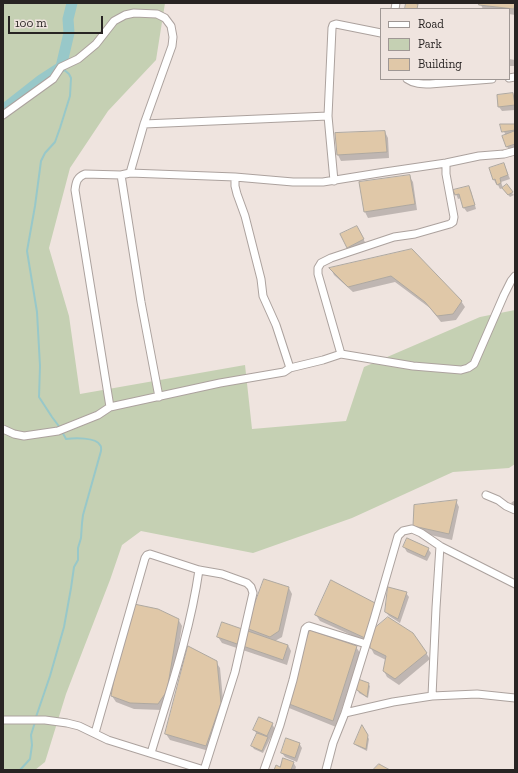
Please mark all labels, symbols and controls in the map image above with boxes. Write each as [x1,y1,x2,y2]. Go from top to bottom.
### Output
scale bar [10,8,105,34]
legend [380,8,510,80]
text: 100 m [15,16,47,30]
text: Road [418,17,444,31]
text: Park [418,37,442,51]
text: Building [418,57,462,71]

